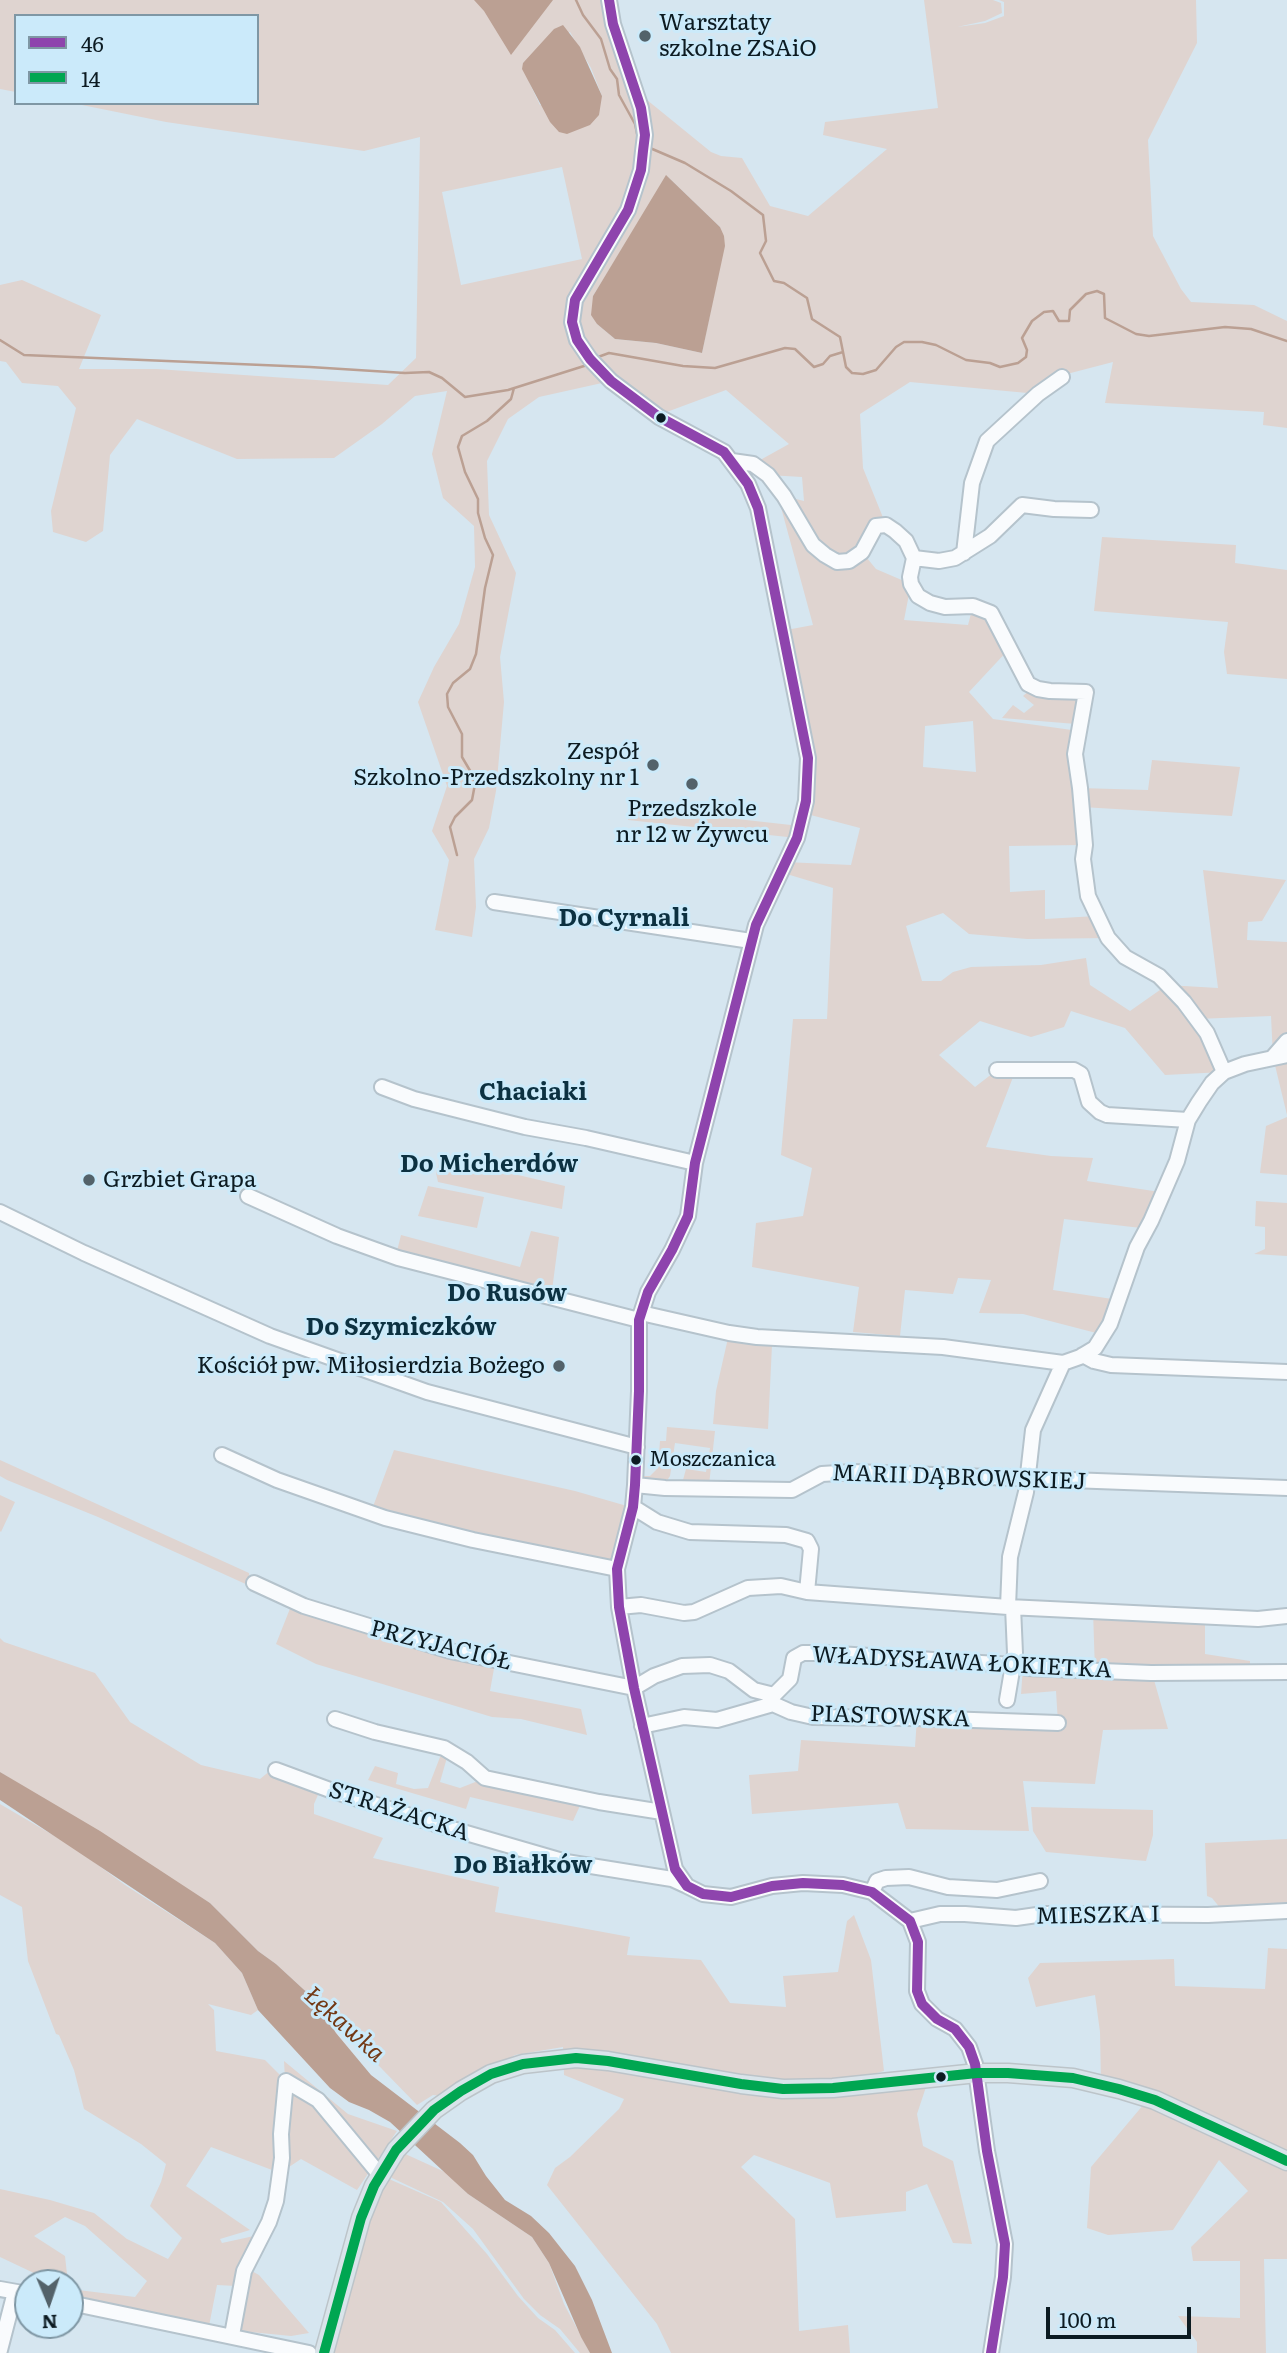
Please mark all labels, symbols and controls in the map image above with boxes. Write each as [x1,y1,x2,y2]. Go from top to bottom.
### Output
place label: Warsztaty szkolne ZSAiO [659,9,817,63]
legend [14,14,259,105]
text: 46 [81,27,104,58]
marker: Warsztaty szkolne ZSAiO [637,28,653,44]
text: 14 [81,62,100,93]
unlabelled marker [654,411,668,425]
place label: Zespół Szkolno-Przedszkolny nr 1 [353,738,639,792]
marker: Zespół Szkolno-Przedszkolny nr 1 [645,757,661,773]
marker: Przedszkole nr 12 w Żywcu [684,776,700,792]
place label: Przedszkole nr 12 w Żywcu [615,795,769,849]
district label: Do Cyrnali [559,905,689,933]
district label: Chaciaki [479,1079,587,1107]
district label: Do Micherdów [400,1151,578,1179]
place label: Grzbiet Grapa [103,1166,256,1194]
marker: Grzbiet Grapa [81,1172,97,1188]
district label: Do Rusów [447,1280,567,1308]
district label: Do Szymiczków [306,1314,496,1342]
place label: Kościół pw. Miłosierdzia Bożego [197,1352,545,1380]
marker: Kościół pw. Miłosierdzia Bożego [551,1358,567,1374]
place label: Moszczanica [649,1447,776,1473]
marker: Moszczanica [629,1453,643,1467]
street label: MARII DĄBROWSKIEJ [832,1460,1086,1496]
street label: PRZYJACIÓŁ [367,1615,515,1677]
street label: WŁADYSŁAWA ŁOKIETKA [812,1641,1112,1685]
street label: PIASTOWSKA [810,1700,970,1734]
street label: STRAŻACKA [325,1776,473,1848]
district label: Do Białków [454,1852,592,1880]
street label: MIESZKA I [1036,1901,1160,1931]
water label: Łękawka [298,1981,390,2069]
unlabelled marker [934,2070,948,2084]
north arrow [14,2269,84,2339]
scale bar [1049,2294,1194,2338]
text: 100 m [1059,2303,1116,2334]
text: N [41,2309,58,2337]

